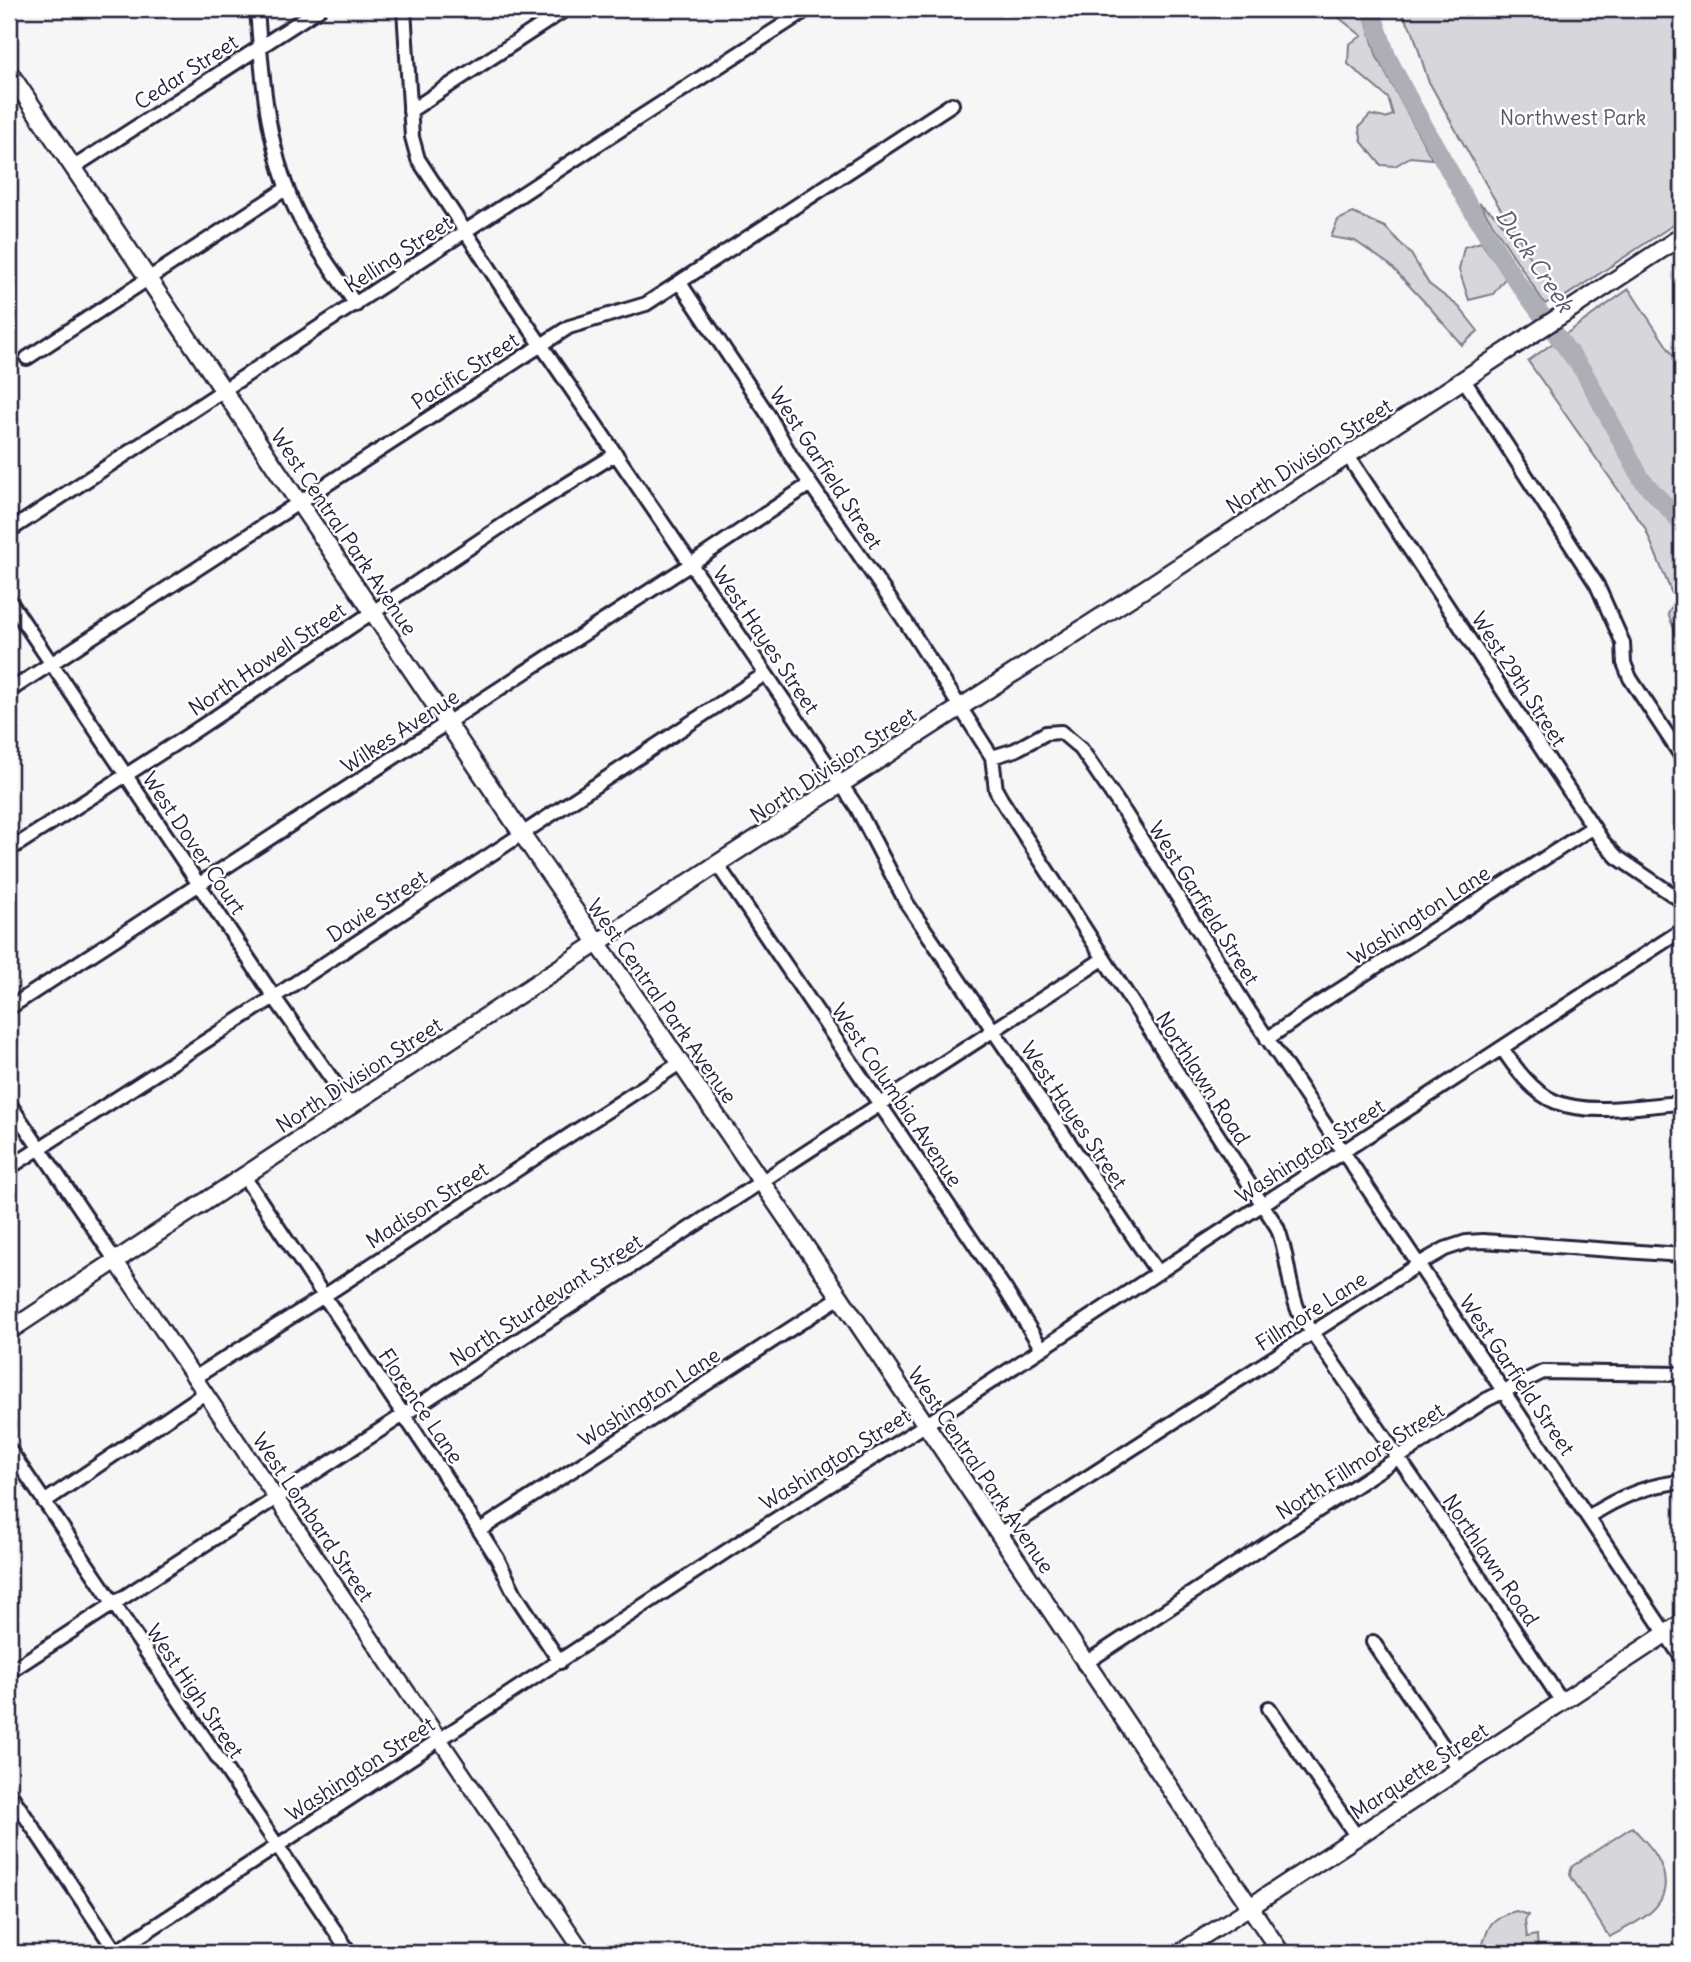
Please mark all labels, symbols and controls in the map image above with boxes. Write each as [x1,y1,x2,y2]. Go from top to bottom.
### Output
street label: Cedar Street [129,28,243,116]
park label: Northwest Park [1500,104,1646,131]
water label: Duck Creek [1490,203,1581,318]
street label: Kelling Street [339,209,457,299]
street label: Pacific Street [406,326,524,416]
street label: West Garfield Street [763,382,889,554]
street label: North Division Street [1221,392,1397,520]
street label: West Central Park Avenue [265,423,423,641]
street label: West Hayes Street [707,561,825,719]
street label: North Howell Street [183,596,351,722]
street label: West 29th Street [1465,607,1573,751]
street label: Wilkes Avenue [336,683,464,779]
street label: North Division Street [745,701,921,829]
street label: West Dover Court [136,766,252,920]
street label: West Garfield Street [1143,816,1265,990]
street label: Washington Lane [1343,859,1495,971]
street label: Davie Street [322,864,432,948]
street label: West Central Park Avenue [581,893,743,1109]
street label: West Columbia Avenue [825,998,969,1192]
street label: Northlawn Road [1150,1006,1256,1150]
street label: North Division Street [271,1011,447,1139]
street label: West Hayes Street [1015,1036,1133,1194]
street label: Washington Street [1230,1093,1390,1209]
street label: Madison Street [361,1155,493,1255]
street label: North Sturdevant Street [445,1228,647,1372]
street label: Fillmore Lane [1250,1265,1372,1357]
street label: West Garfield Street [1453,1290,1581,1460]
street label: Washington Lane [573,1341,725,1453]
street label: Florence Lane [373,1343,469,1469]
street label: West Central Park Avenue [902,1361,1060,1579]
street label: North Fillmore Street [1271,1396,1449,1526]
street label: Washington Street [755,1402,915,1516]
street label: West Lombard Street [246,1427,380,1607]
street label: Northlawn Road [1437,1489,1545,1631]
street label: West High Street [140,1619,250,1763]
street label: Washington Street [280,1711,440,1827]
street label: Marquette Street [1345,1716,1493,1826]

